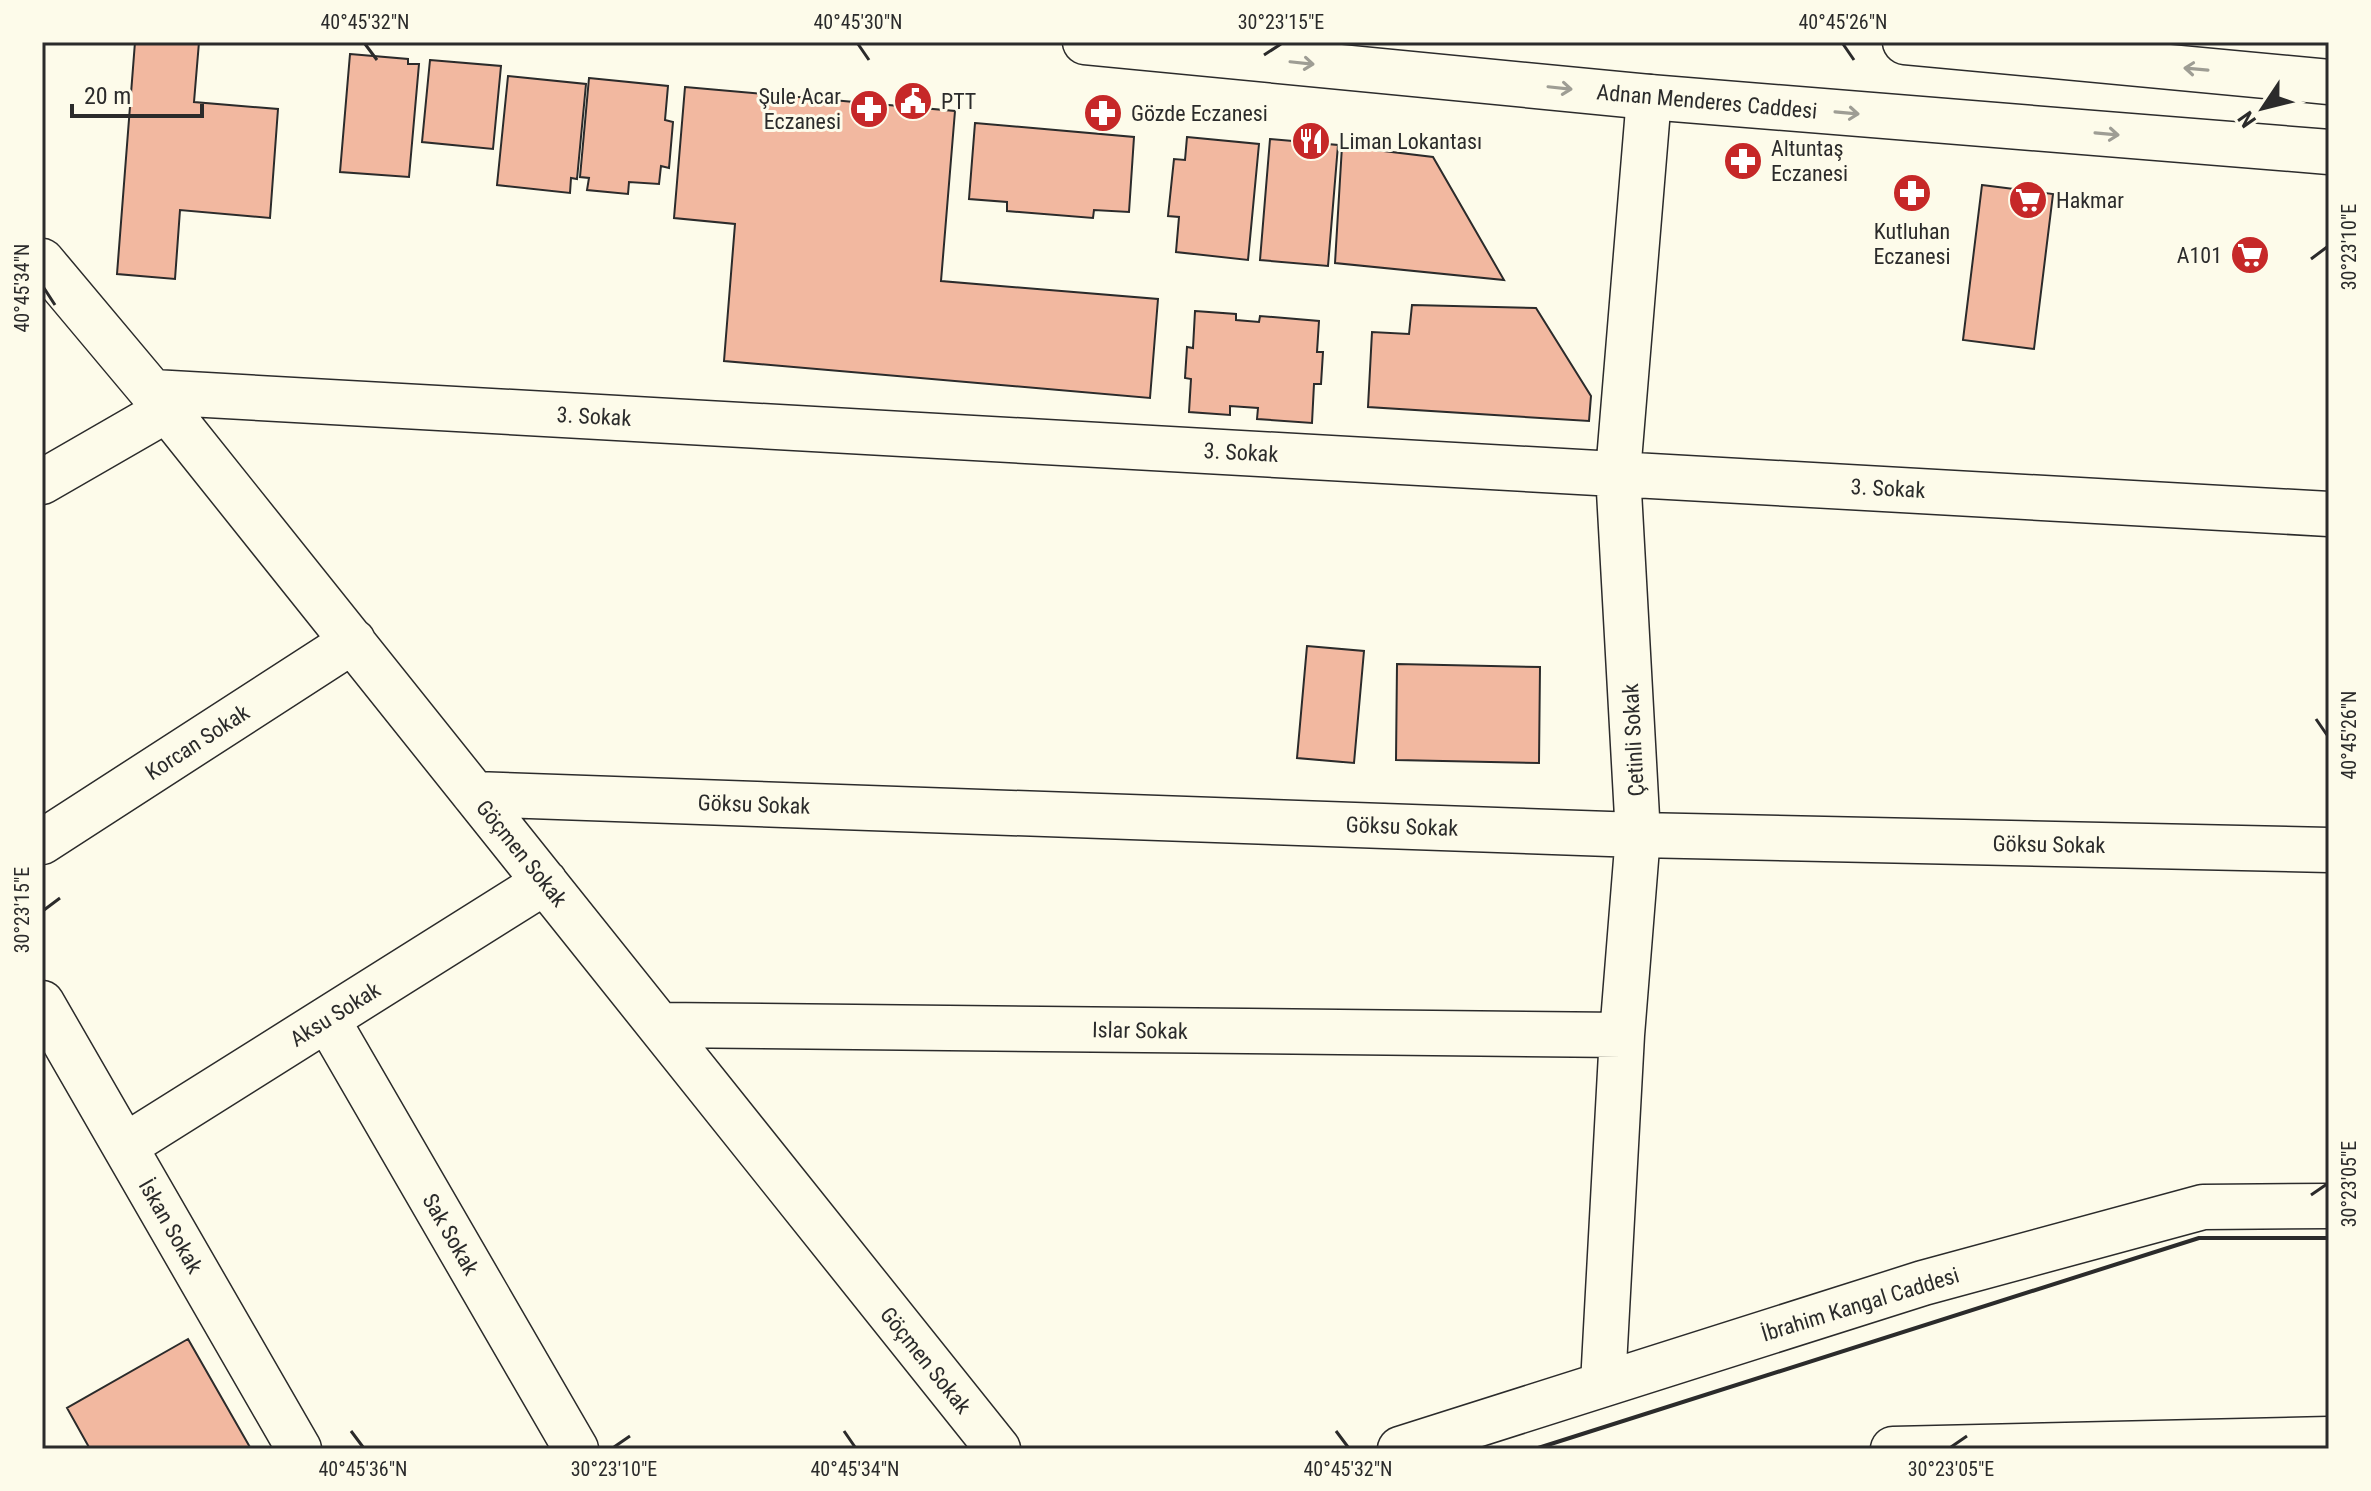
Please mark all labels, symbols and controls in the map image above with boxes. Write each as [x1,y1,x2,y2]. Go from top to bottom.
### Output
text: 40°45'32"N [320,10,410,34]
text: 40°45'30"N [813,10,903,34]
text: 30°23'15"E [1238,10,1324,34]
text: 40°45'26"N [1798,10,1888,34]
one-way arrow [1288,56,1315,71]
one-way arrow [2183,61,2210,76]
scale bar [72,68,202,118]
north arrow [2223,68,2303,148]
street label: Adnan Menderes Caddesi [1596,79,1818,124]
public building icon: PTT [892,80,934,122]
one-way arrow [1547,81,1573,96]
text: 20 m [84,82,131,110]
place label: Şule Acar Eczanesi [758,84,841,134]
pharmacy icon: Şule Acar Eczanesi [848,88,890,130]
place label: PTT [941,89,976,114]
pharmacy icon: Gözde Eczanesi [1082,92,1124,134]
place label: Gözde Eczanesi [1131,101,1268,126]
one-way arrow [1833,106,1860,121]
text: N [2233,106,2261,132]
restaurant icon: Liman Lokantası [1290,120,1332,162]
one-way arrow [2093,127,2120,142]
place label: Liman Lokantası [1339,129,1482,154]
place label: Altuntaş Eczanesi [1771,136,1848,186]
pharmacy icon: Altuntaş Eczanesi [1722,140,1764,182]
pharmacy icon: Kutluhan Eczanesi [1891,172,1933,214]
supermarket icon: Hakmar [2007,179,2049,221]
place label: Hakmar [2056,188,2124,213]
text: 30°23'10"E [2337,204,2361,290]
place label: Kutluhan Eczanesi [1873,219,1951,269]
supermarket icon: A101 [2229,234,2271,276]
text: 40°45'34"N [10,243,34,333]
place label: A101 [2177,243,2222,268]
street label: 3. Sokak [556,402,632,431]
street label: 3. Sokak [1203,438,1279,467]
street label: 3. Sokak [1850,474,1926,503]
street label: Çetinli Sokak [1618,683,1649,797]
text: 40°45'26"N [2337,690,2361,780]
street label: Korcan Sokak [141,700,254,785]
street label: Göksu Sokak [697,790,811,819]
street label: Göçmen Sokak [471,795,572,912]
street label: Göksu Sokak [1345,812,1459,841]
street label: Göksu Sokak [1993,831,2106,858]
text: 30°23'15"E [10,867,34,953]
street label: Aksu Sokak [286,977,385,1052]
street label: Islar Sokak [1092,1017,1188,1044]
text: 30°23'05"E [2337,1141,2361,1227]
street label: İskan Sokak [134,1175,208,1278]
street label: Sak Sokak [417,1189,484,1279]
street label: İbrahim Kangal Caddesi [1758,1263,1962,1346]
street label: Göçmen Sokak [875,1302,976,1419]
text: 40°45'36"N [318,1457,408,1481]
text: 30°23'10"E [571,1457,657,1481]
text: 40°45'34"N [810,1457,900,1481]
text: 40°45'32"N [1303,1457,1393,1481]
text: 30°23'05"E [1908,1457,1994,1481]

